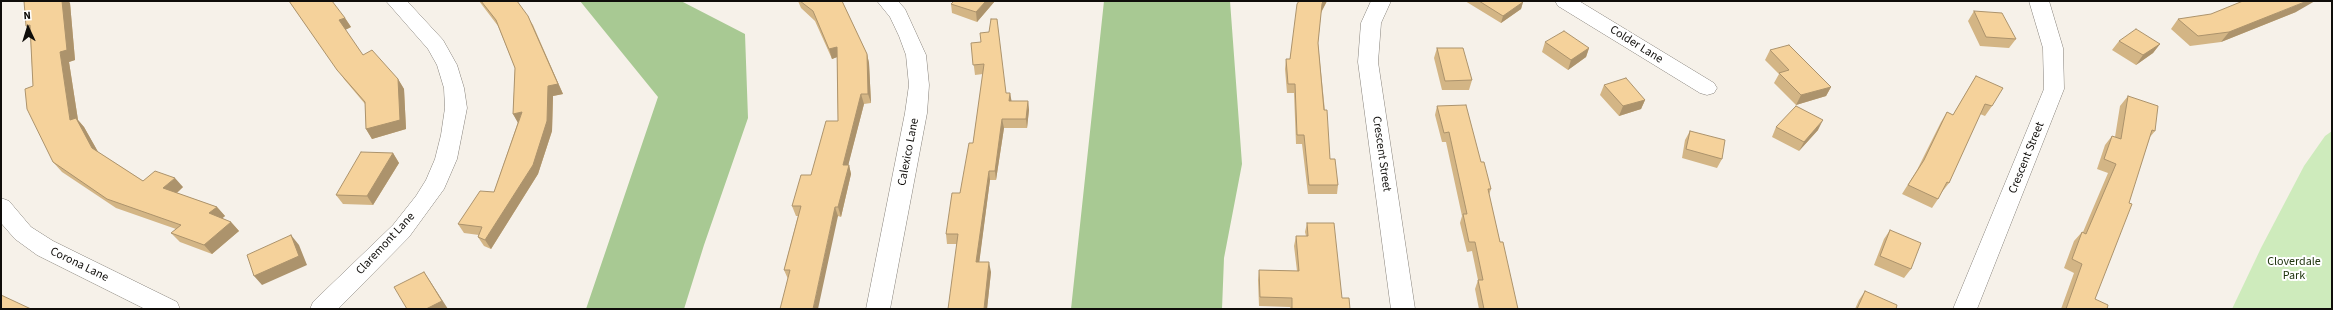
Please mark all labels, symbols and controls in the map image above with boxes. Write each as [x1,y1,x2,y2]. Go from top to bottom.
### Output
north arrow [8,8,48,48]
text: N [23,8,31,23]
street label: Colder Lane [1607,23,1665,67]
street label: Crescent Street [1369,115,1393,193]
street label: Calexico Lane [895,117,923,187]
street label: Crescent Street [2006,120,2048,196]
street label: Claremont Lane [354,210,418,278]
street label: Corona Lane [47,245,111,285]
park label: Cloverdale Park [2267,255,2321,283]

